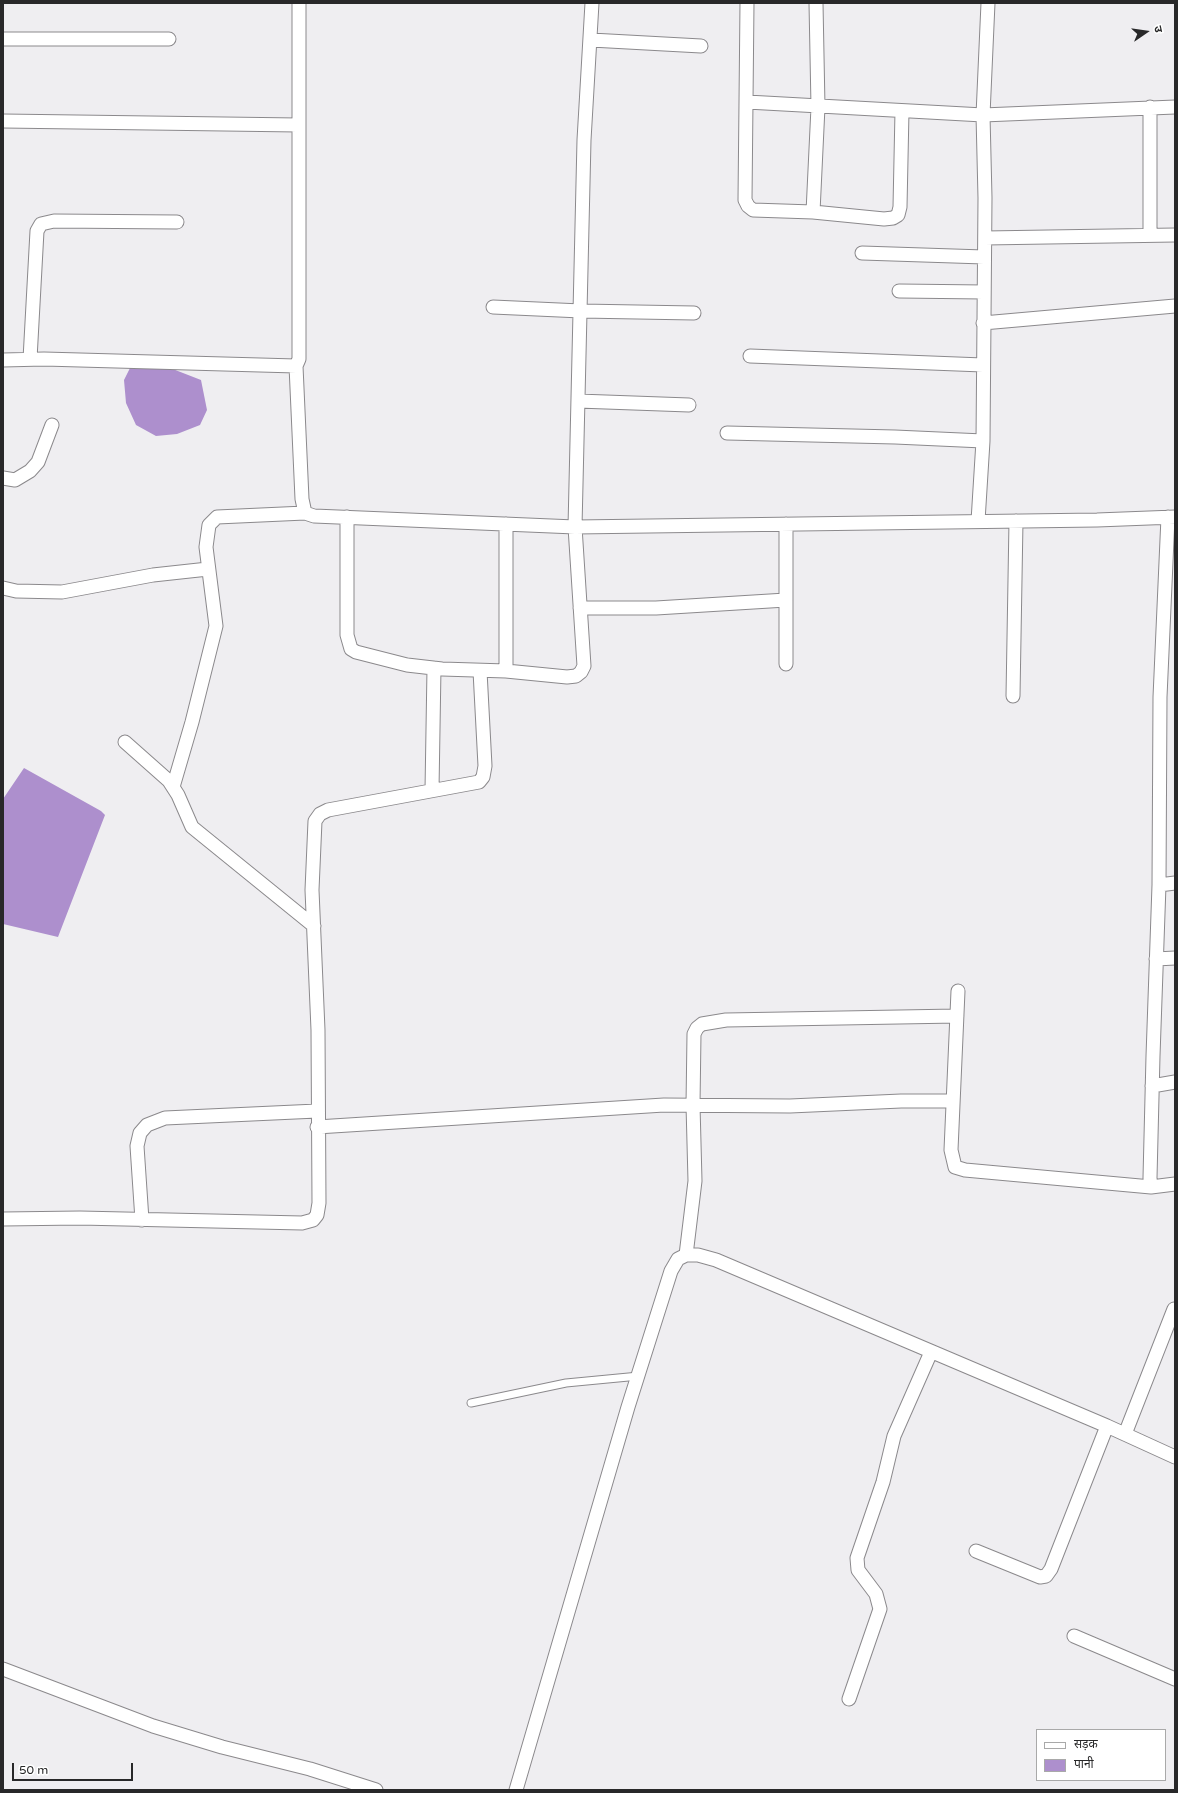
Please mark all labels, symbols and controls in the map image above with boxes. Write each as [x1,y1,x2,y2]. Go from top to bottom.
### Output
north arrow [1126,12,1166,52]
text: उ [1151,25,1165,34]
legend [1036,1729,1166,1781]
text: सड़क [1074,1737,1098,1751]
scale bar [14,1755,135,1781]
text: पानी [1074,1757,1094,1771]
text: 50 m [19,1763,48,1777]

